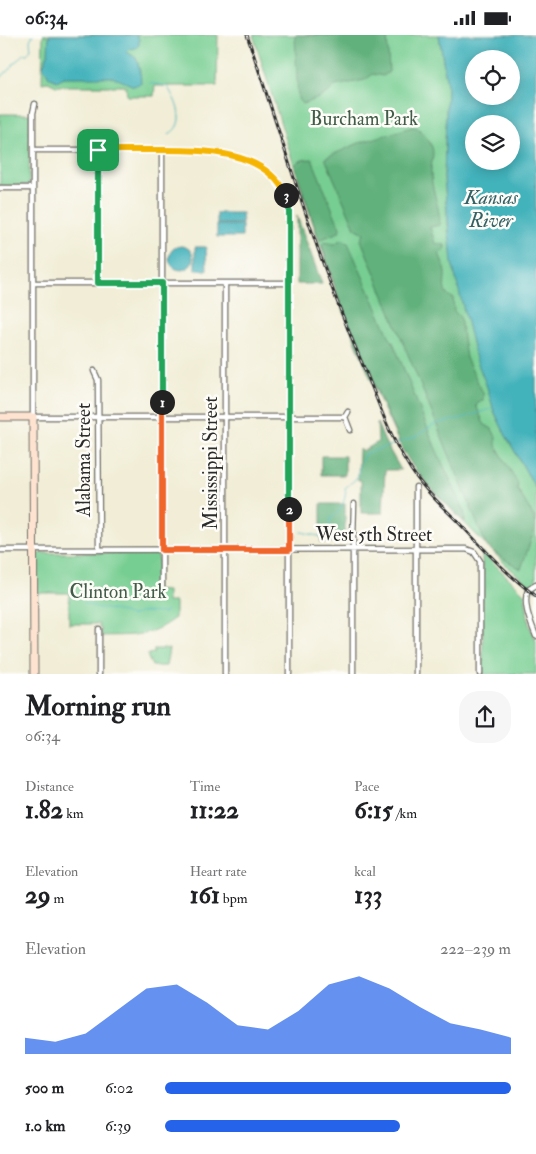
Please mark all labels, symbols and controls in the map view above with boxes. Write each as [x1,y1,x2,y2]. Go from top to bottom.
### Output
text: 06:34 [25,6,67,30]
map controls [465,50,520,170]
button: locate [465,50,520,105]
park label: Burcham Park [310,107,418,131]
button: layers [465,115,520,170]
pin [77,129,119,171]
icon: arrive [84,136,112,164]
pin: 3 [274,183,298,207]
water label: Kansas River [463,185,518,233]
text: 3 [284,187,289,204]
pin: 1 [150,389,174,415]
text: 1 [160,394,165,411]
street label: Mississippi Street [199,396,224,530]
street label: Alabama Street [72,403,96,518]
pin: 2 [276,497,302,521]
text: 2 [286,501,293,518]
street label: West 5th Street [315,523,432,547]
park label: Clinton Park [69,580,167,604]
text: Morning run [25,689,171,724]
button: share [459,691,511,743]
text: 06:34 [25,726,60,746]
text: Distance [25,778,74,795]
text: Time [190,778,220,795]
text: Pace [354,778,379,795]
text: 1.82 [25,795,63,826]
text: 11:22 [190,795,239,826]
text: 6:15 [354,795,393,826]
text: km [63,805,84,822]
text: /km [393,805,417,822]
text: Elevation [25,863,78,880]
text: Heart rate [190,863,247,880]
text: kcal [354,863,376,880]
text: 29 [25,880,50,911]
text: 161 [190,880,220,911]
text: 133 [354,880,382,911]
text: m [50,890,64,907]
text: bpm [220,890,248,907]
text: Elevation [25,939,86,959]
text: 222–239 m [440,939,511,959]
text: 500 m [25,1078,64,1098]
text: 6:02 [105,1078,133,1098]
text: 1.0 km [25,1116,65,1136]
text: 6:39 [105,1116,131,1136]

